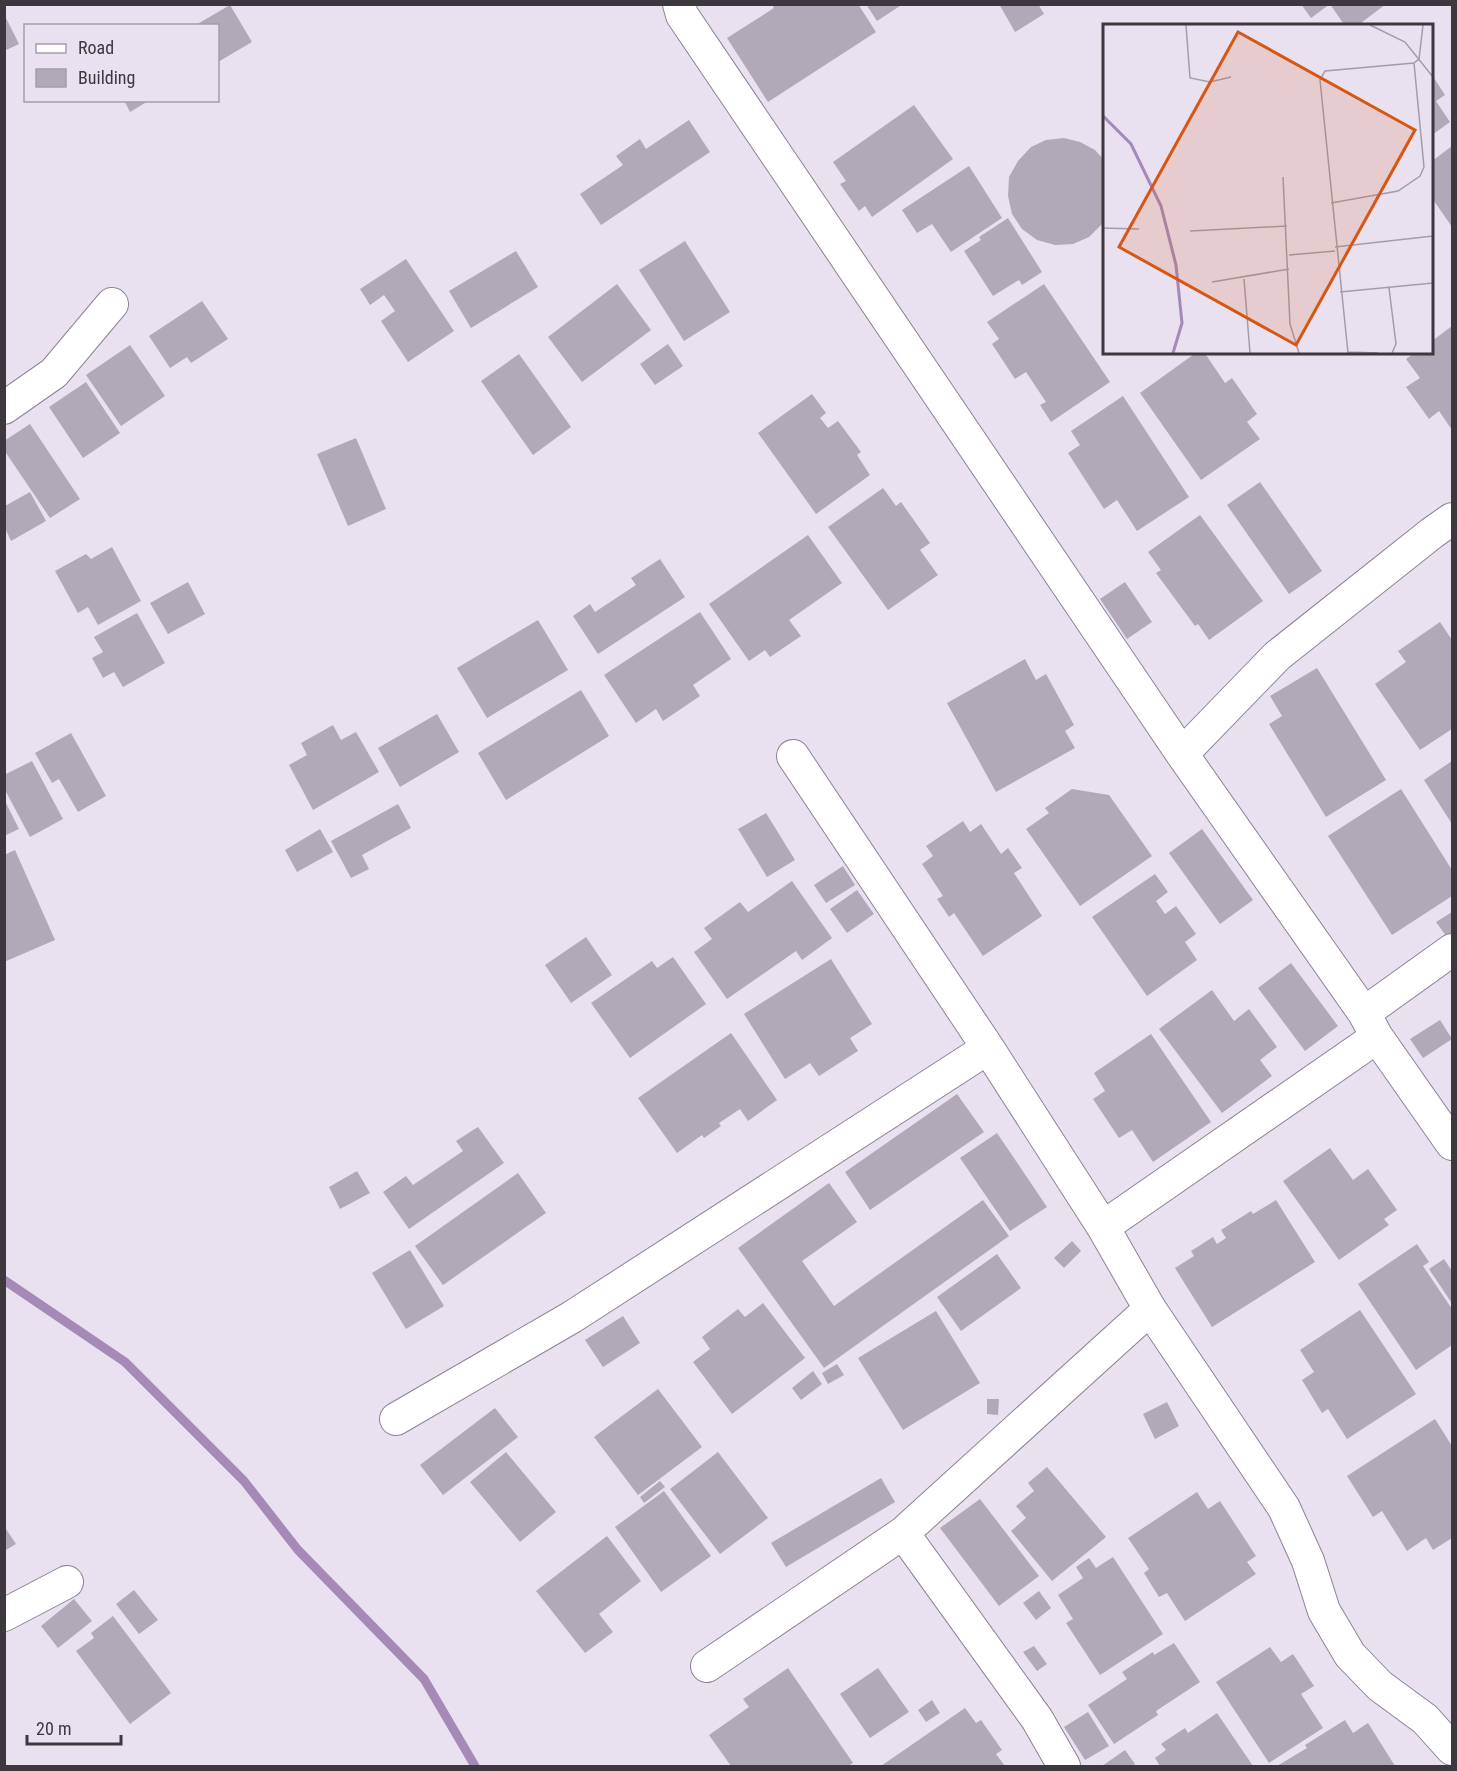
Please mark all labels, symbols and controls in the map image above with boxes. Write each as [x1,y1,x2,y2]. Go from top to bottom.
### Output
legend [24,24,219,102]
inset map [1103,24,1433,354]
text: Road [78,37,114,58]
text: Building [78,67,135,88]
scale bar [27,1708,122,1746]
text: 20 m [36,1718,71,1739]

